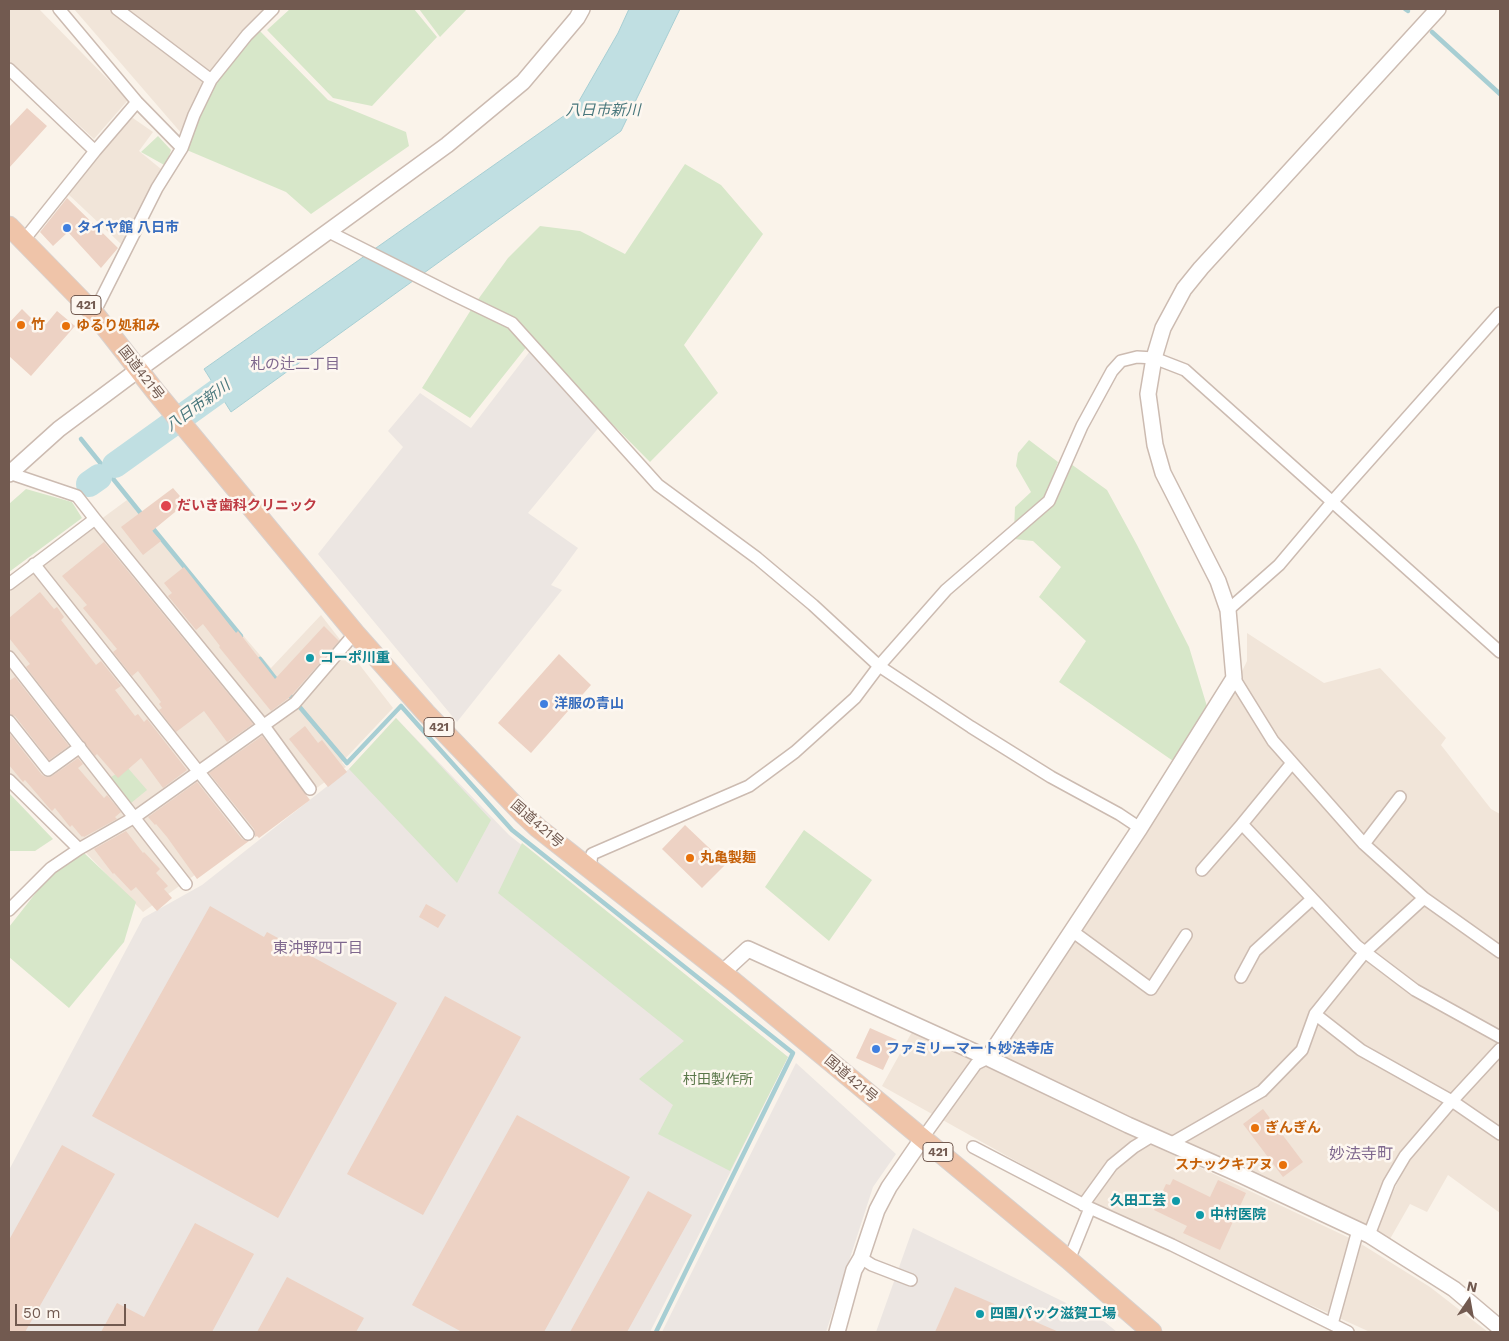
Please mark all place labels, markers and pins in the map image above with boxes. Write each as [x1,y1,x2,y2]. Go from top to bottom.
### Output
place label: タイヤ館 八日市 [77,220,179,236]
marker: タイヤ館 八日市 [61,222,73,234]
place label: 竹 [31,317,45,333]
place label: ゆるり処和み [76,318,160,334]
marker: 竹 [15,319,27,331]
marker: ゆるり処和み [60,320,72,332]
place label: だいき歯科クリニック [177,498,317,514]
marker: だいき歯科クリニック [159,499,173,513]
place label: コーポ川重 [320,650,390,666]
marker: コーポ川重 [304,652,316,664]
place label: 洋服の青山 [554,696,624,712]
marker: 洋服の青山 [538,698,550,710]
place label: 丸亀製麺 [700,850,756,866]
marker: 丸亀製麺 [684,852,696,864]
place label: ファミリーマート妙法寺店 [886,1041,1054,1057]
marker: ファミリーマート妙法寺店 [870,1043,882,1055]
place label: ぎんぎん [1265,1120,1321,1136]
marker: ぎんぎん [1249,1122,1261,1134]
place label: スナックキアヌ [1175,1157,1273,1173]
marker: スナックキアヌ [1277,1159,1289,1171]
place label: 久田工芸 [1110,1193,1166,1209]
marker: 久田工芸 [1170,1195,1182,1207]
place label: 中村医院 [1210,1207,1266,1223]
marker: 中村医院 [1194,1209,1206,1221]
place label: 四国パック滋賀工場 [990,1306,1116,1322]
marker: 四国パック滋賀工場 [974,1308,986,1320]

